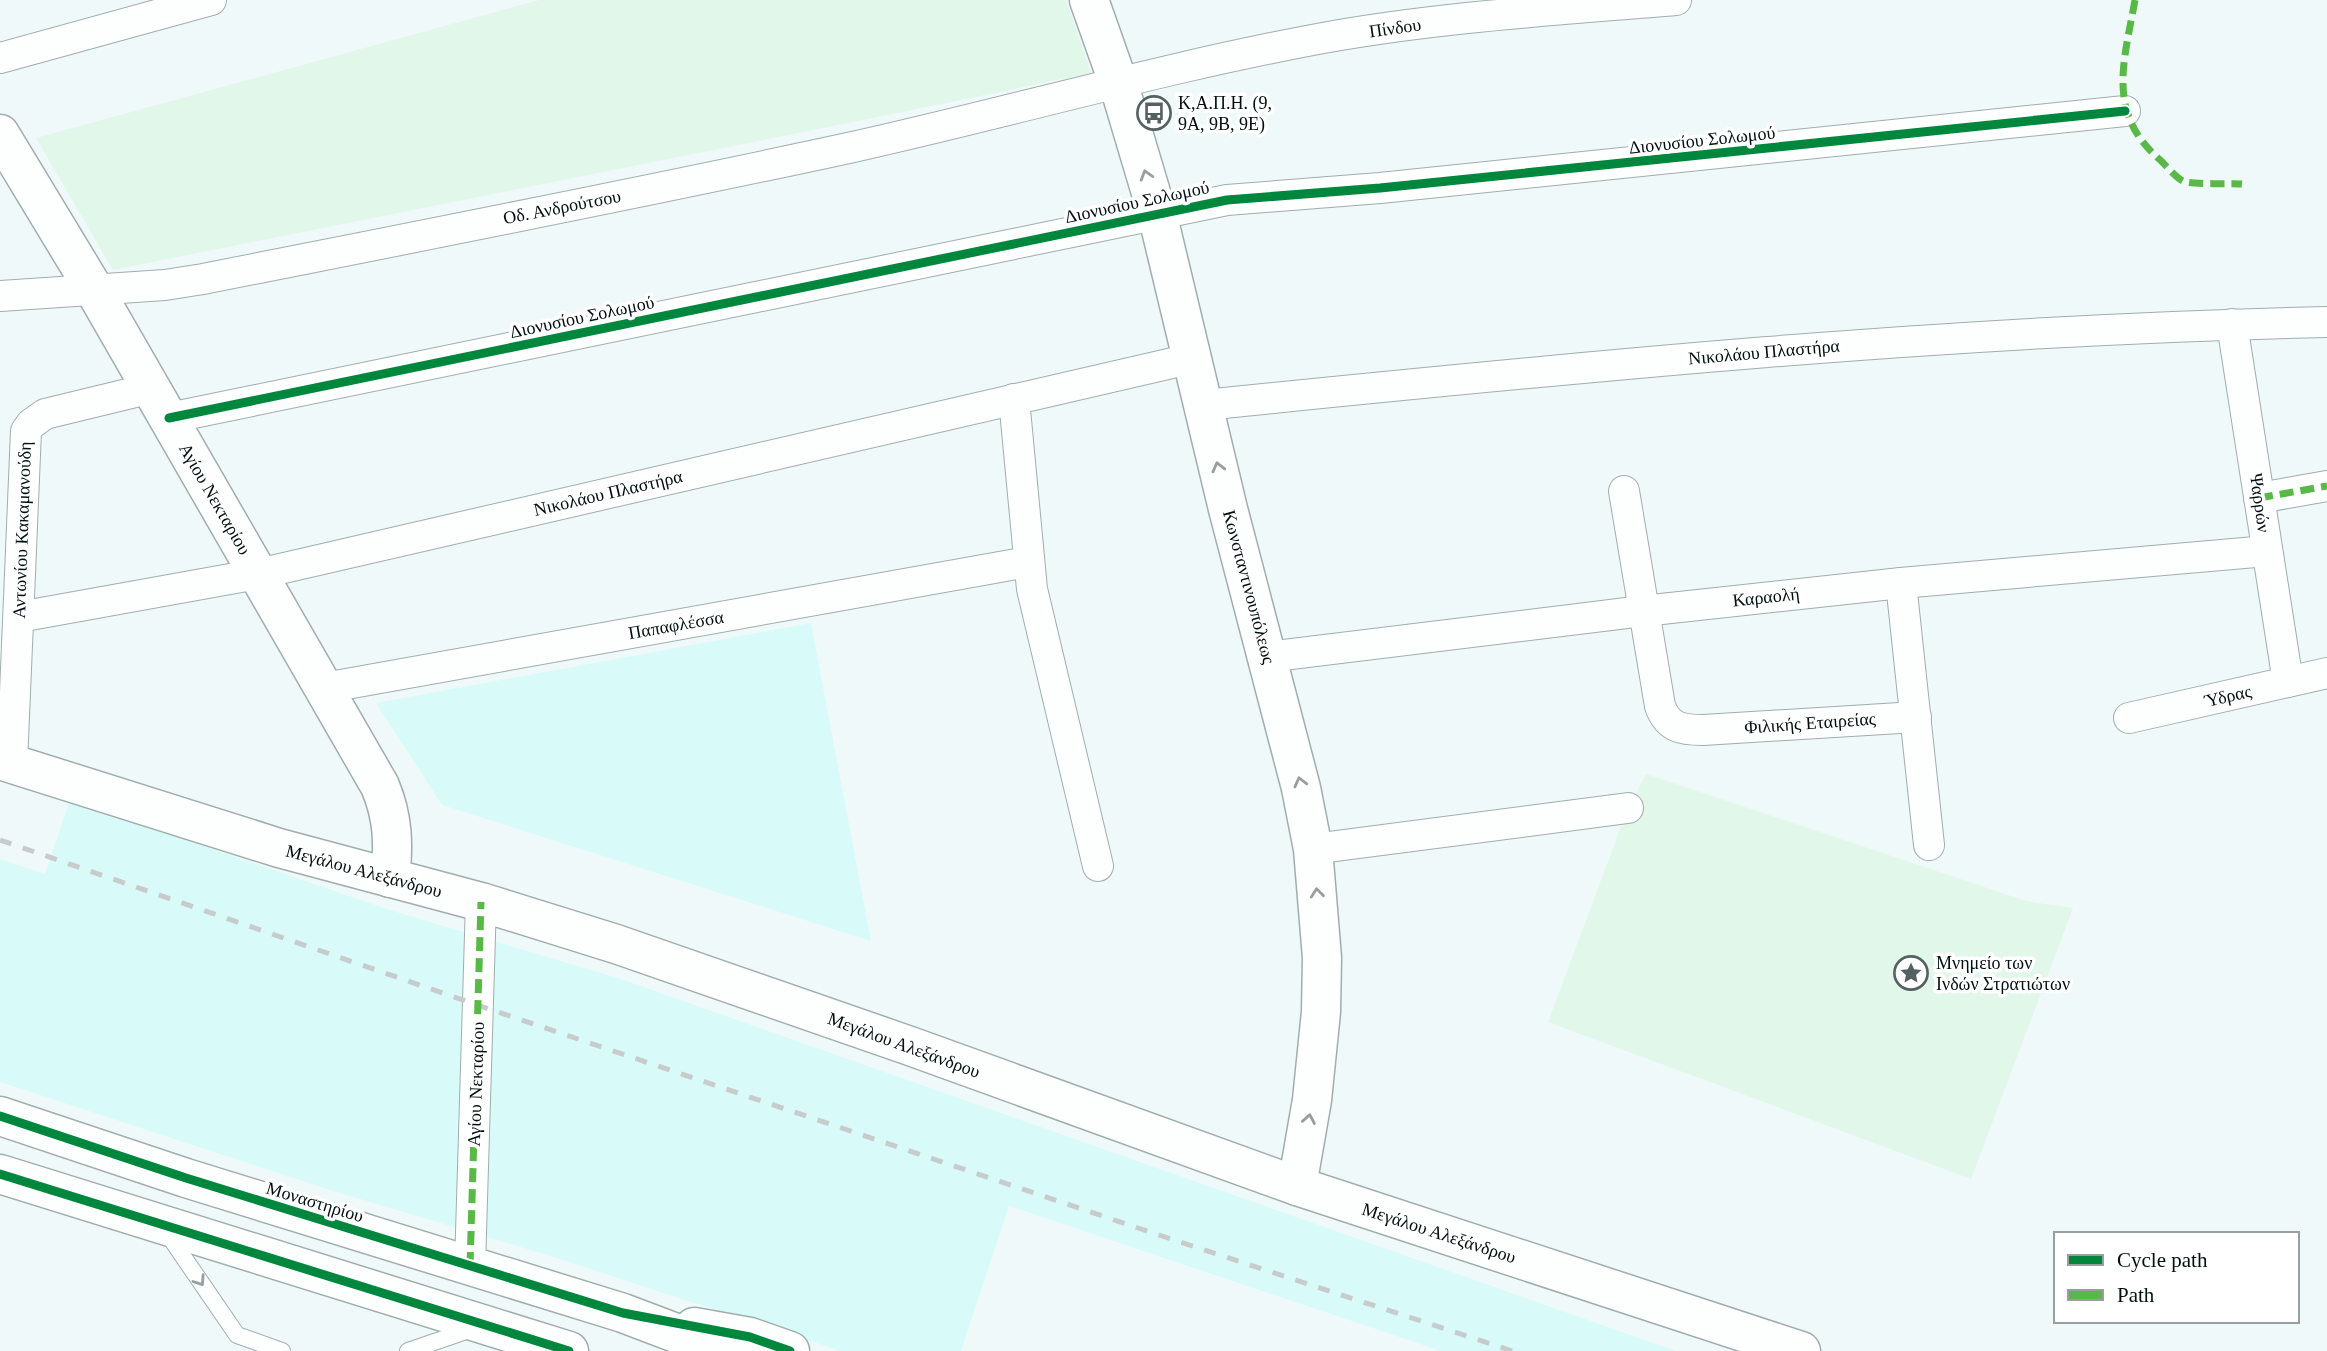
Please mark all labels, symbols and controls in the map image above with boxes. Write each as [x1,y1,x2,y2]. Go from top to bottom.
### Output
street label: Πίνδου [1368,14,1422,42]
place label: Κ,Α.Π.Η. (9, 9Α, 9Β, 9Ε) [1178,93,1272,135]
bus stop icon: Κ,Α.Π.Η. (9, 9Α, 9Β, 9Ε) [1135,94,1173,132]
street label: Διονυσίου Σολωμού [1628,122,1776,158]
one-way arrow [1140,169,1154,182]
street label: Διονυσίου Σολωμού [1063,177,1211,227]
street label: Οδ. Ανδρούτσου [501,186,623,228]
street label: Διονυσίου Σολωμού [508,292,656,342]
street label: Νικολάου Πλαστήρα [1687,335,1841,369]
street label: Αγίου Νεκταρίου [175,440,255,558]
street label: Αντωνίου Κακαμανούδη [9,441,35,619]
one-way arrow [1212,461,1226,473]
street label: Νικολάου Πλαστήρα [532,466,685,520]
street label: Ψαρρών [2246,472,2274,534]
street label: Κωνσταντινουπόλεως [1219,508,1279,666]
street label: Καραολή [1732,584,1800,610]
street label: Παπαφλέσσα [627,607,726,643]
street label: Ύδρας [2202,681,2253,711]
street label: Φιλικής Εταιρείας [1744,708,1876,738]
one-way arrow [1293,776,1308,788]
street label: Μεγάλου Αλεξάνδρου [284,841,444,901]
one-way arrow [1310,887,1325,898]
place label: Μνημείο των Ινδών Στρατιώτων [1936,953,2070,994]
place icon: Μνημείο των Ινδών Στρατιώτων [1892,954,1930,992]
street label: Μεγάλου Αλεξάνδρου [825,1008,983,1082]
street label: Αγίου Νεκταρίου [464,1021,488,1147]
one-way arrow [1301,1113,1316,1125]
street label: Μοναστηρίου [264,1178,366,1226]
street label: Μεγάλου Αλεξάνδρου [1359,1199,1519,1267]
legend [2054,1232,2299,1323]
text: Cycle path [2117,1248,2208,1272]
one-way arrow [192,1273,204,1286]
text: Path [2117,1283,2155,1307]

